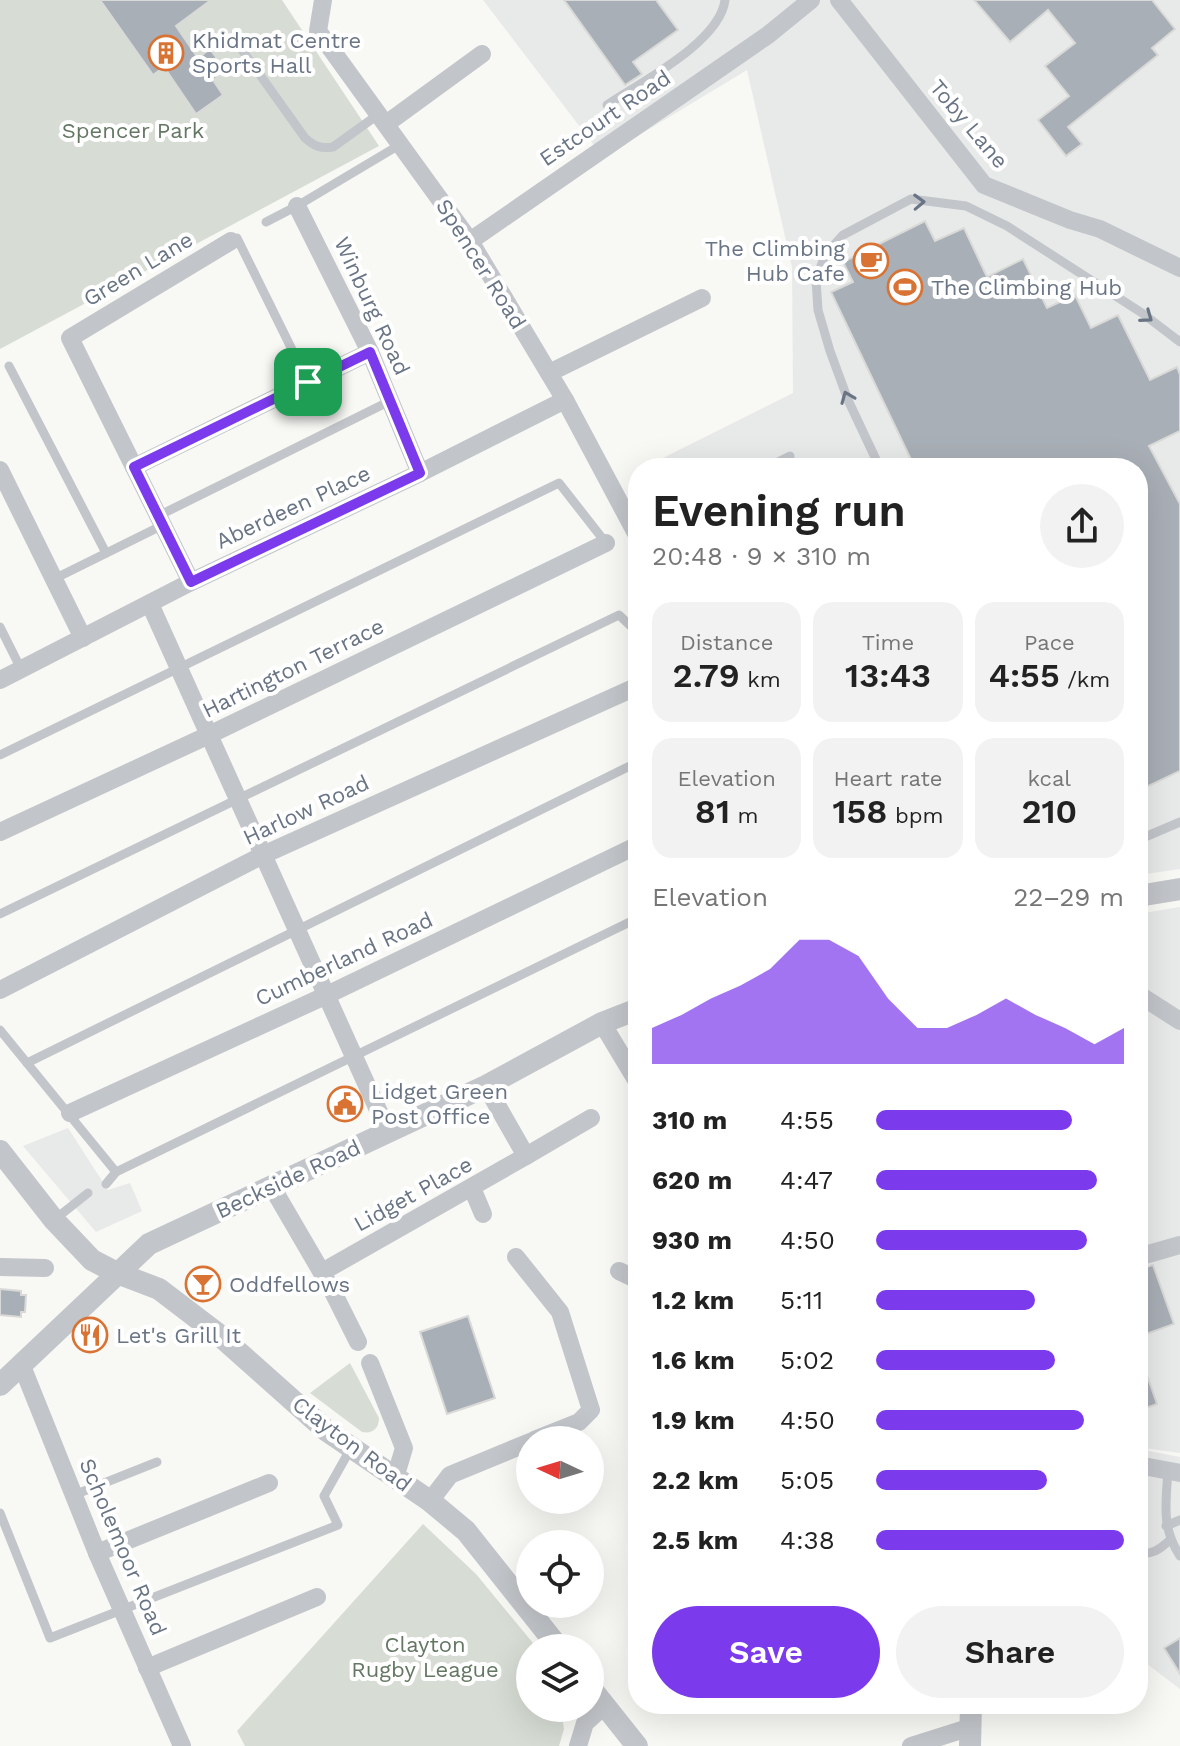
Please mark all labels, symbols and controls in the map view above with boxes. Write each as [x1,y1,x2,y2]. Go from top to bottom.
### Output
place label: Khidmat Centre Sports Hall [192,28,361,78]
building icon: Khidmat Centre Sports Hall [147,34,185,72]
street label: Estcourt Road [535,65,675,171]
street label: Toby Lane [925,75,1013,173]
park label: Spencer Park [62,118,204,143]
one-way arrow [913,193,926,210]
street label: Spencer Road [431,194,531,334]
street label: Green Lane [79,227,197,311]
street label: Winburg Road [329,233,415,379]
place label: The Climbing Hub Cafe [705,236,845,286]
cafe icon: The Climbing Hub Cafe [852,242,890,280]
sports icon: The Climbing Hub [886,268,924,306]
place label: The Climbing Hub [931,275,1122,300]
one-way arrow [1138,307,1152,322]
pin [274,348,342,416]
icon: arrive [286,360,330,404]
one-way arrow [841,391,857,405]
street label: Aberdeen Place [212,460,374,554]
button: share [1040,484,1124,568]
text: Evening run [652,485,906,537]
text: 20:48 · 9 × 310 m [652,541,871,571]
street label: Hartington Terrace [198,613,388,723]
text: Distance [680,630,773,655]
text: Time [862,630,914,655]
text: Pace [1024,630,1075,655]
text: 2.79 [673,655,740,695]
text: 13:43 [845,655,931,695]
text: 4:55 [988,655,1060,695]
text: km [740,667,781,692]
text: /km [1060,667,1110,692]
text: Elevation [678,766,776,791]
text: Heart rate [834,766,942,791]
text: kcal [1028,766,1071,791]
street label: Harlow Road [239,770,373,850]
text: 81 [695,791,730,831]
text: 158 [832,791,888,831]
text: 210 [1021,791,1077,831]
text: m [730,803,759,828]
text: bpm [888,803,944,828]
text: Elevation [652,882,768,912]
text: 22–29 m [1013,882,1124,912]
street label: Cumberland Road [251,907,437,1011]
place label: Lidget Green Post Office [371,1079,508,1129]
public building icon: Lidget Green Post Office [326,1085,364,1123]
text: 310 m [652,1105,727,1135]
text: 4:55 [780,1105,834,1135]
street label: Beckside Road [212,1135,364,1223]
street label: Lidget Place [350,1151,476,1237]
text: 620 m [652,1165,732,1195]
text: 4:47 [780,1165,833,1195]
text: 930 m [652,1225,732,1255]
text: 4:50 [780,1225,835,1255]
bar icon: Oddfellows [184,1265,222,1303]
place label: Oddfellows [229,1272,350,1297]
text: 1.2 km [652,1285,734,1315]
text: 5:11 [780,1285,823,1315]
restaurant icon: Let's Grill It [71,1316,109,1354]
place label: Let's Grill It [116,1323,241,1348]
text: 1.6 km [652,1345,735,1375]
text: 5:02 [780,1345,834,1375]
street label: Clayton Road [288,1391,416,1497]
text: 1.9 km [652,1405,735,1435]
text: 4:50 [780,1405,835,1435]
north arrow [516,1426,604,1514]
map controls [516,1426,604,1722]
street label: Scholemoor Road [74,1455,172,1639]
text: 2.2 km [652,1465,739,1495]
text: 5:05 [780,1465,834,1495]
text: 2.5 km [652,1525,738,1555]
text: 4:38 [780,1525,835,1555]
button: locate [516,1530,604,1618]
button: Save [652,1606,880,1698]
button: Share [896,1606,1124,1698]
park label: Clayton Rugby League [351,1632,499,1682]
button: layers [516,1634,604,1722]

